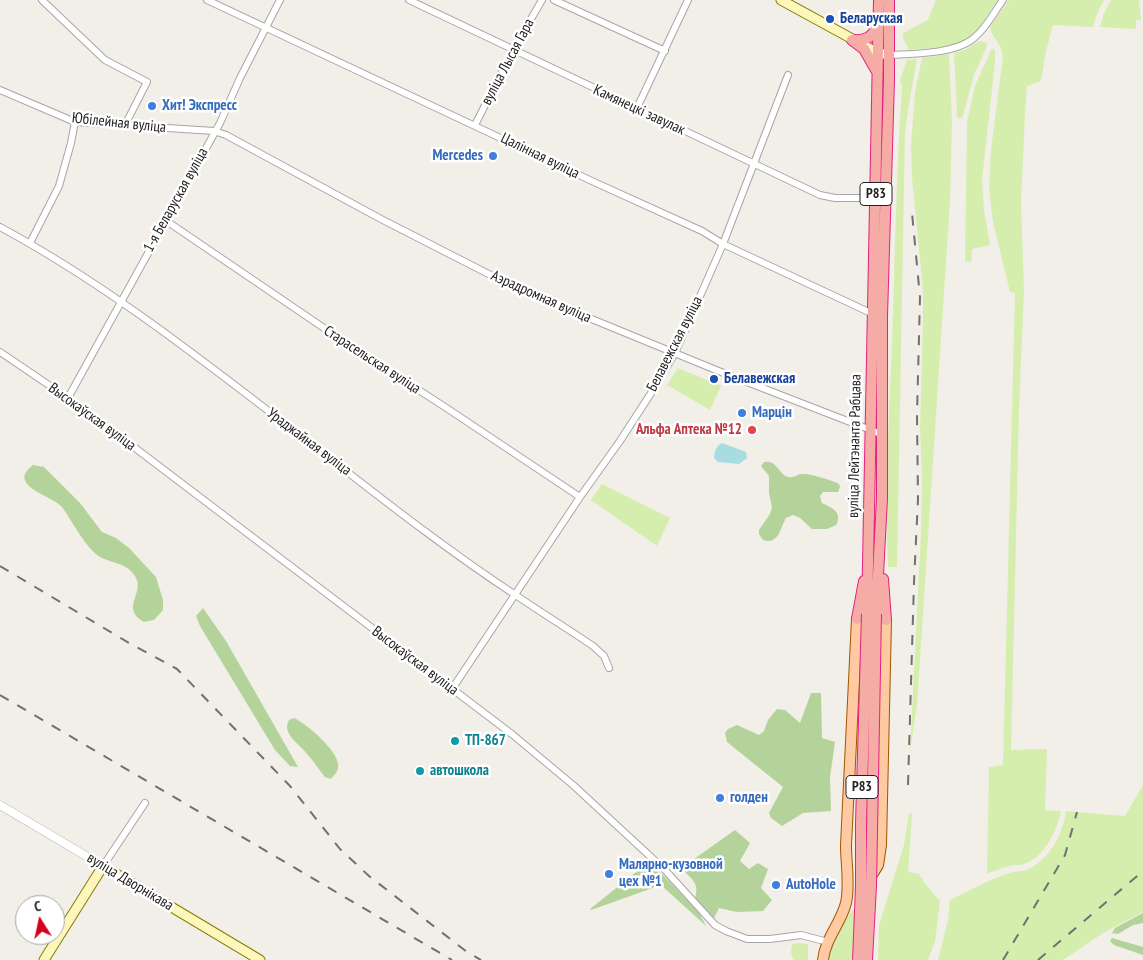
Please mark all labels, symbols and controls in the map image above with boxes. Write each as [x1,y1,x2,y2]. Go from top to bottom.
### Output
place label: Беларуская [840,10,903,28]
marker: Беларуская [824,13,836,25]
street label: вуліца Лысая Гара [478,16,538,108]
street label: Камянецкі завулак [590,81,688,139]
place label: Хит! Экспресс [162,97,237,115]
marker: Хит! Экспресс [146,100,158,112]
street label: Юбілейная вуліца [71,109,167,137]
street label: Цалінная вуліца [498,129,582,183]
street label: 1-я Беларуская вуліца [140,145,212,255]
place label: Mercedes [432,147,483,165]
marker: Mercedes [487,150,499,162]
road number: Р83 [860,182,892,205]
street label: Аэрадромная вуліца [488,267,594,327]
street label: Белавежская вуліца [643,293,707,395]
street label: Старасельская вуліца [320,322,424,398]
place label: Белавежская [724,370,795,388]
marker: Белавежская [708,373,720,385]
street label: вуліца Лейтэнанта Рабцава [845,374,865,518]
street label: Высокаўская вуліца [45,379,139,455]
street label: Ураджайная вуліца [263,404,355,480]
place label: Марцін [752,404,792,422]
marker: Марцін [736,407,748,419]
place label: Альфа Аптека №12 [636,421,742,439]
marker: Альфа Аптека №12 [746,424,758,436]
street label: Высокаўская вуліца [368,623,462,699]
place label: ТП-867 [465,732,506,750]
marker: ТП-867 [449,735,461,747]
place label: автошкола [430,762,489,780]
marker: автошкола [414,765,426,777]
road number: Р83 [846,776,878,799]
place label: голден [730,789,768,807]
marker: голден [714,792,726,804]
street label: вуліца Дворнікава [84,849,176,915]
place label: Малярно-кузовной цех №1 [619,856,723,891]
marker: Малярно-кузовной цех №1 [603,868,615,880]
place label: AutoHole [786,876,836,894]
marker: AutoHole [770,879,782,891]
north arrow [15,895,65,945]
text: С [33,897,42,916]

